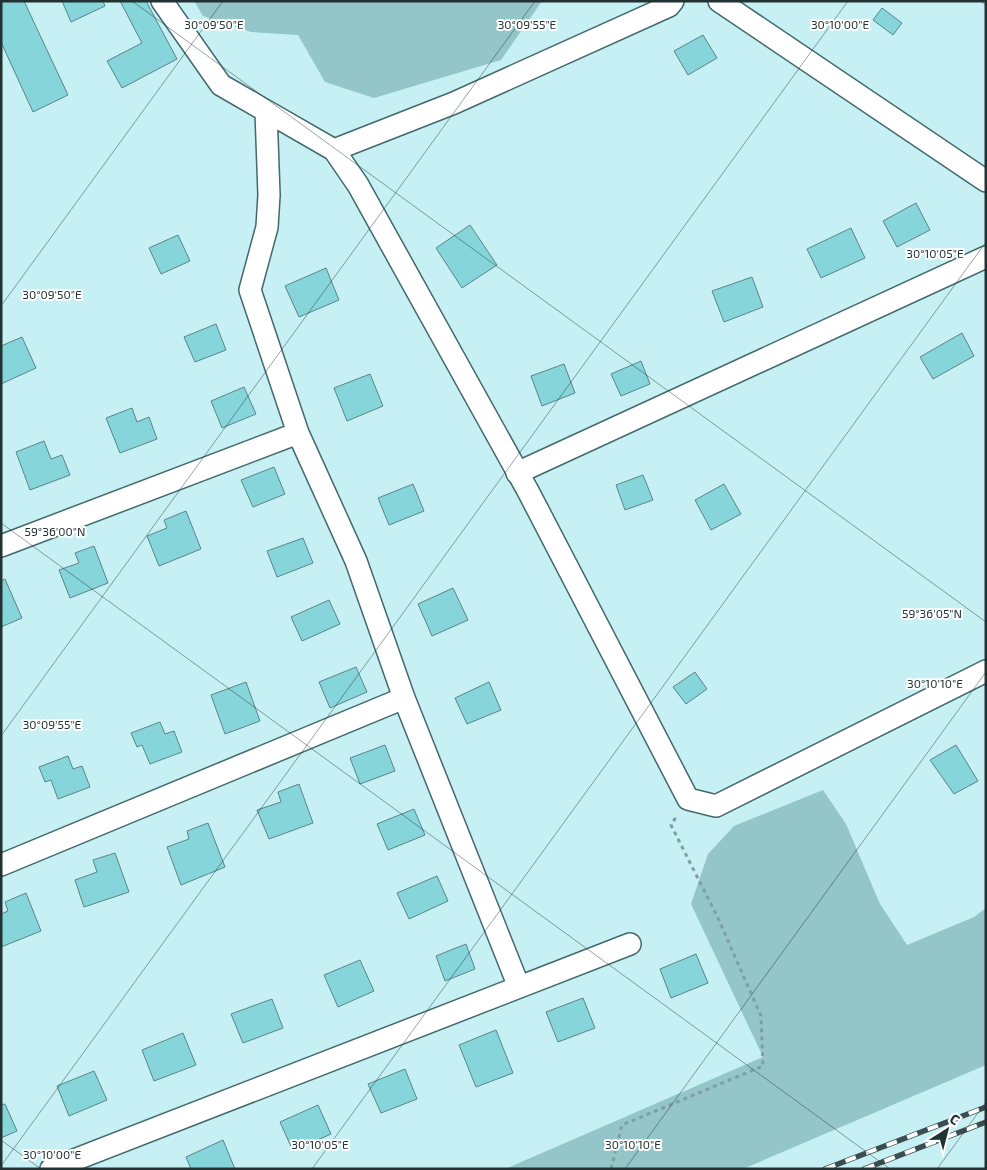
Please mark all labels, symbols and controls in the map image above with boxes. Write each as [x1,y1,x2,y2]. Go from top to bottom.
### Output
text: 30°09'50"E [184,17,244,31]
text: 30°09'55"E [498,17,557,31]
text: 30°10'00"E [811,17,869,31]
text: 30°10'05"E [906,246,964,260]
text: 30°09'50"E [22,287,82,301]
text: 59°36'00"N [25,524,85,538]
text: 59°36'05"N [902,606,962,620]
text: 30°10'10"E [907,676,963,690]
text: 30°09'55"E [23,717,82,731]
north arrow [922,1105,972,1155]
text: С [947,1110,963,1128]
text: 30°10'05"E [291,1137,349,1151]
text: 30°10'10"E [605,1137,661,1151]
text: 30°10'00"E [23,1147,81,1161]

